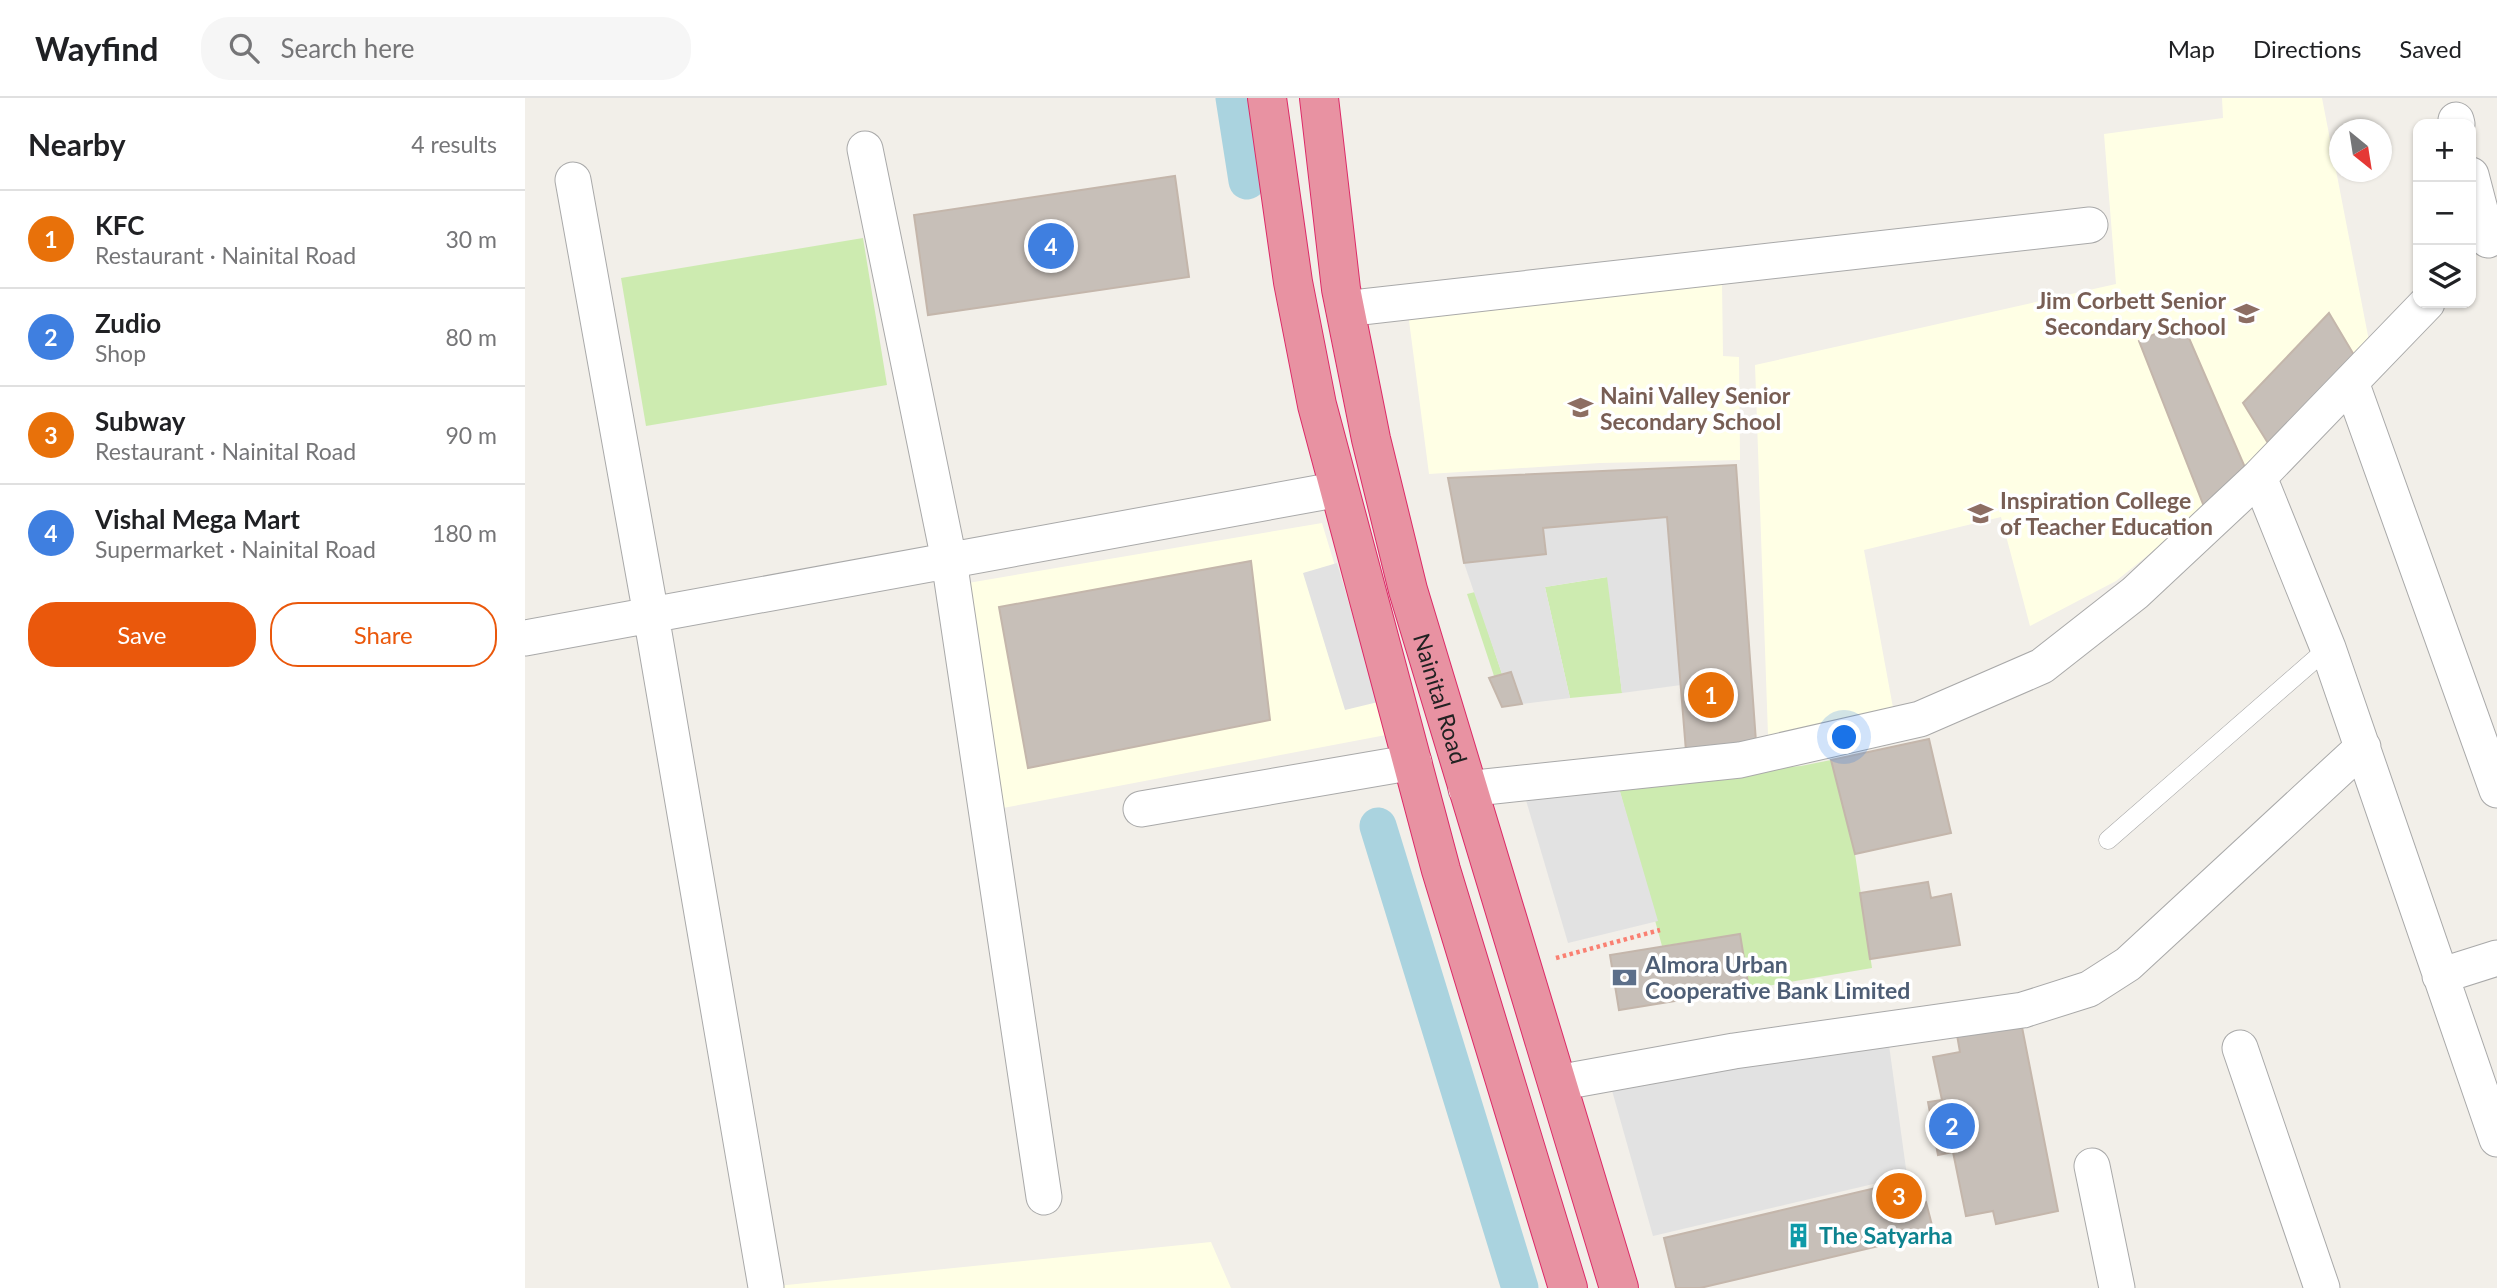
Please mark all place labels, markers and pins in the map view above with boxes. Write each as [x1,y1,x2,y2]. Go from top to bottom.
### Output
pin: 4 [1028,220,1074,272]
place label: Jim Corbett Senior Secondary School [2036,286,2226,340]
school or university icon: Jim Corbett Senior Secondary School [2232,299,2260,327]
place label: Naini Valley Senior Secondary School [1600,381,1791,435]
school or university icon: Naini Valley Senior Secondary School [1566,394,1594,422]
place label: Inspiration College of Teacher Education [2000,486,2213,540]
school or university icon: Inspiration College of Teacher Education [1966,499,1994,527]
pin: 1 [1688,669,1734,721]
place label: Almora Urban Cooperative Bank Limited [1644,950,1910,1004]
bank icon: Almora Urban Cooperative Bank Limited [1611,963,1639,991]
pin: 2 [1929,1100,1975,1152]
pin: 3 [1876,1170,1922,1222]
building icon: The Satyarha [1785,1221,1813,1249]
place label: The Satyarha [1819,1221,1953,1249]

